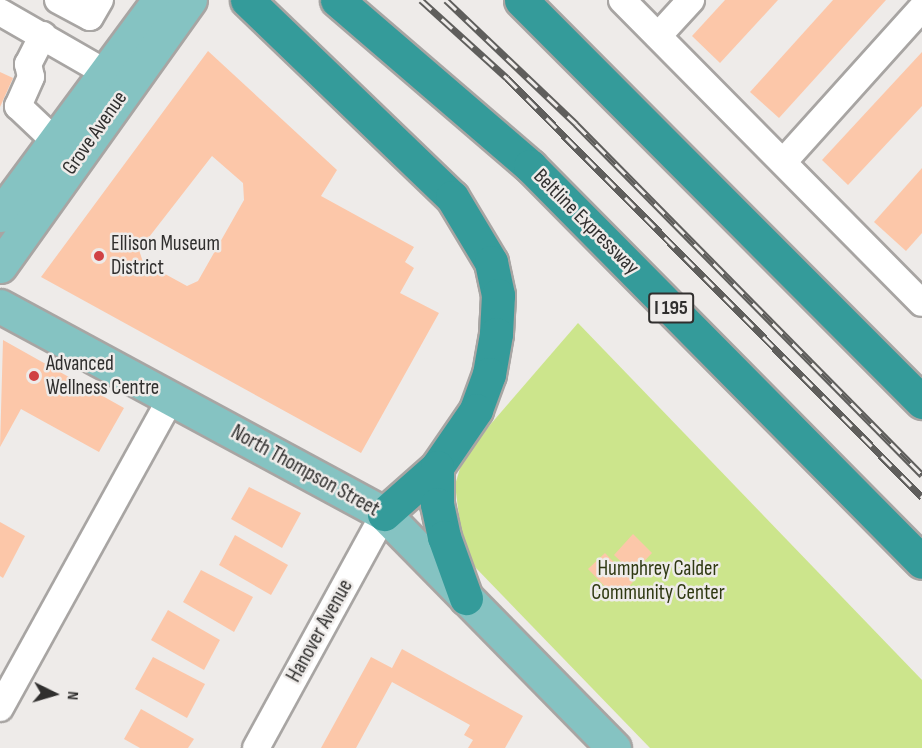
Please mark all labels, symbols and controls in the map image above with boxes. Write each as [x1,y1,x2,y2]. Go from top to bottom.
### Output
street label: Grove Avenue [57,87,133,179]
street label: Beltline Expressway [528,164,644,280]
place label: Ellison Museum District [111,231,220,281]
marker: Ellison Museum District [92,249,106,263]
road number: I 195 [647,291,695,325]
place label: Advanced Wellness Centre [46,351,159,401]
marker: Advanced Wellness Centre [27,369,41,383]
street label: North Thompson Street [226,420,384,522]
park label: Humphrey Calder Community Center [591,556,725,606]
street label: Hanover Avenue [281,575,359,687]
north arrow [24,664,84,724]
text: N [63,691,82,701]

